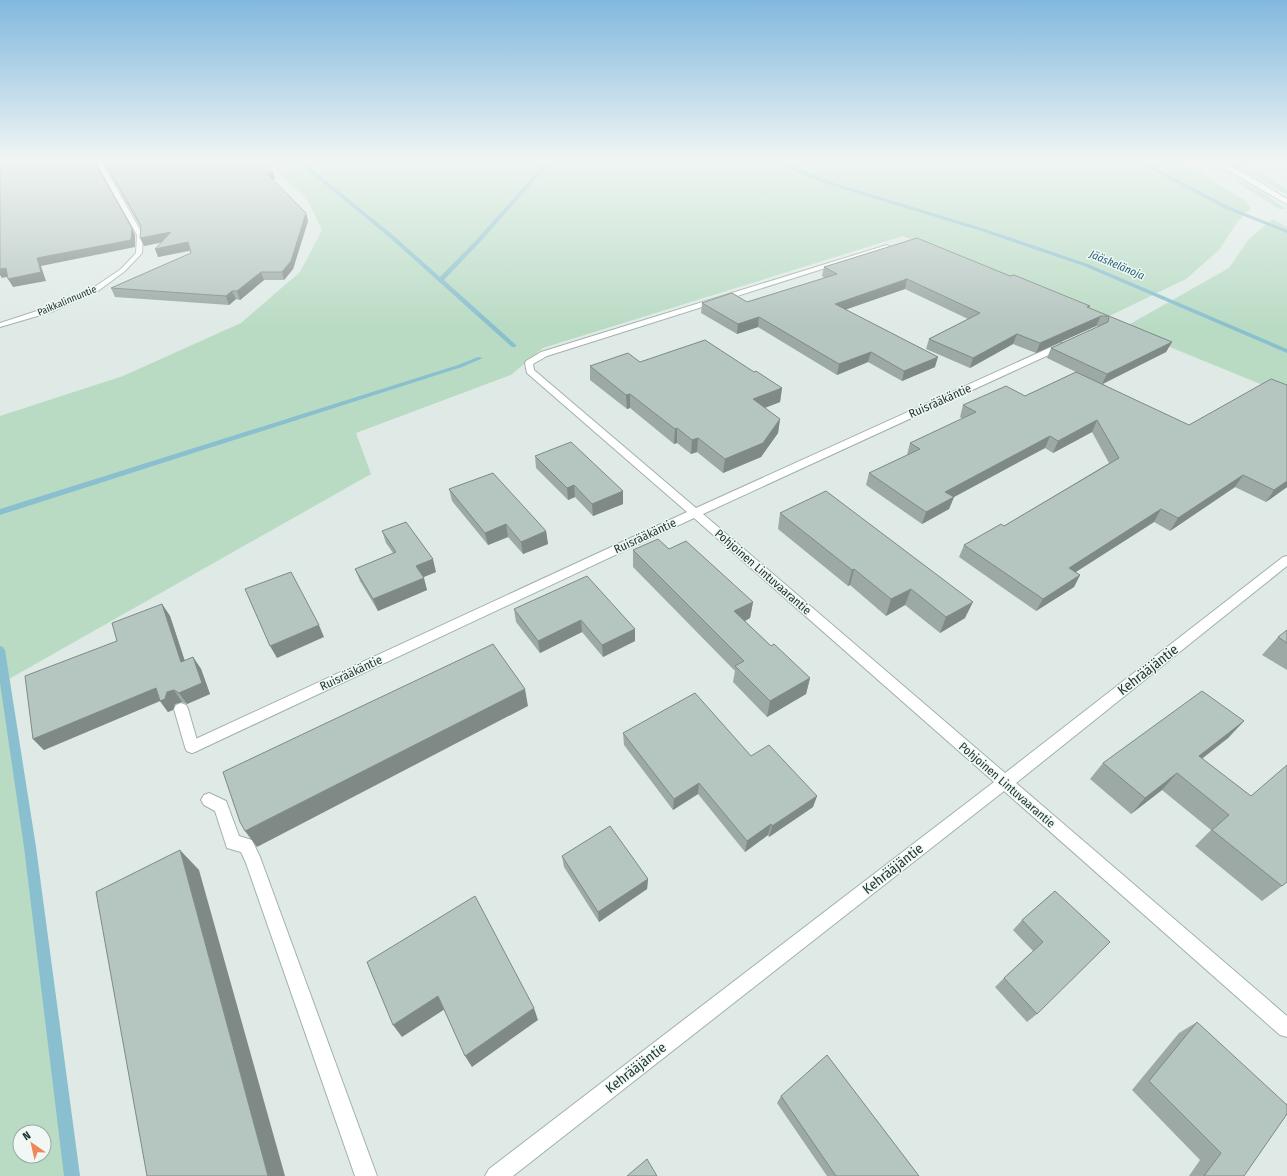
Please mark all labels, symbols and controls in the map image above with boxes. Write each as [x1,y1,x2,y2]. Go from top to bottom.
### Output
water label: Jääskelänoja [1087,247,1147,282]
street label: Paikkalinnuntie [36,283,98,319]
street label: Ruisrääkäntie [907,381,973,421]
street label: Ruisrääkäntie [612,515,678,556]
street label: Pohjoinen Lintuvaarantie [712,526,814,618]
street label: Kehrääjäntie [1114,641,1182,699]
street label: Ruisrääkäntie [318,652,384,693]
street label: Pohjoinen Lintuvaarantie [956,739,1058,831]
street label: Kehrääjäntie [859,840,927,898]
street label: Kehrääjäntie [602,1039,670,1097]
north arrow [12,1124,52,1164]
text: N [20,1129,33,1143]

